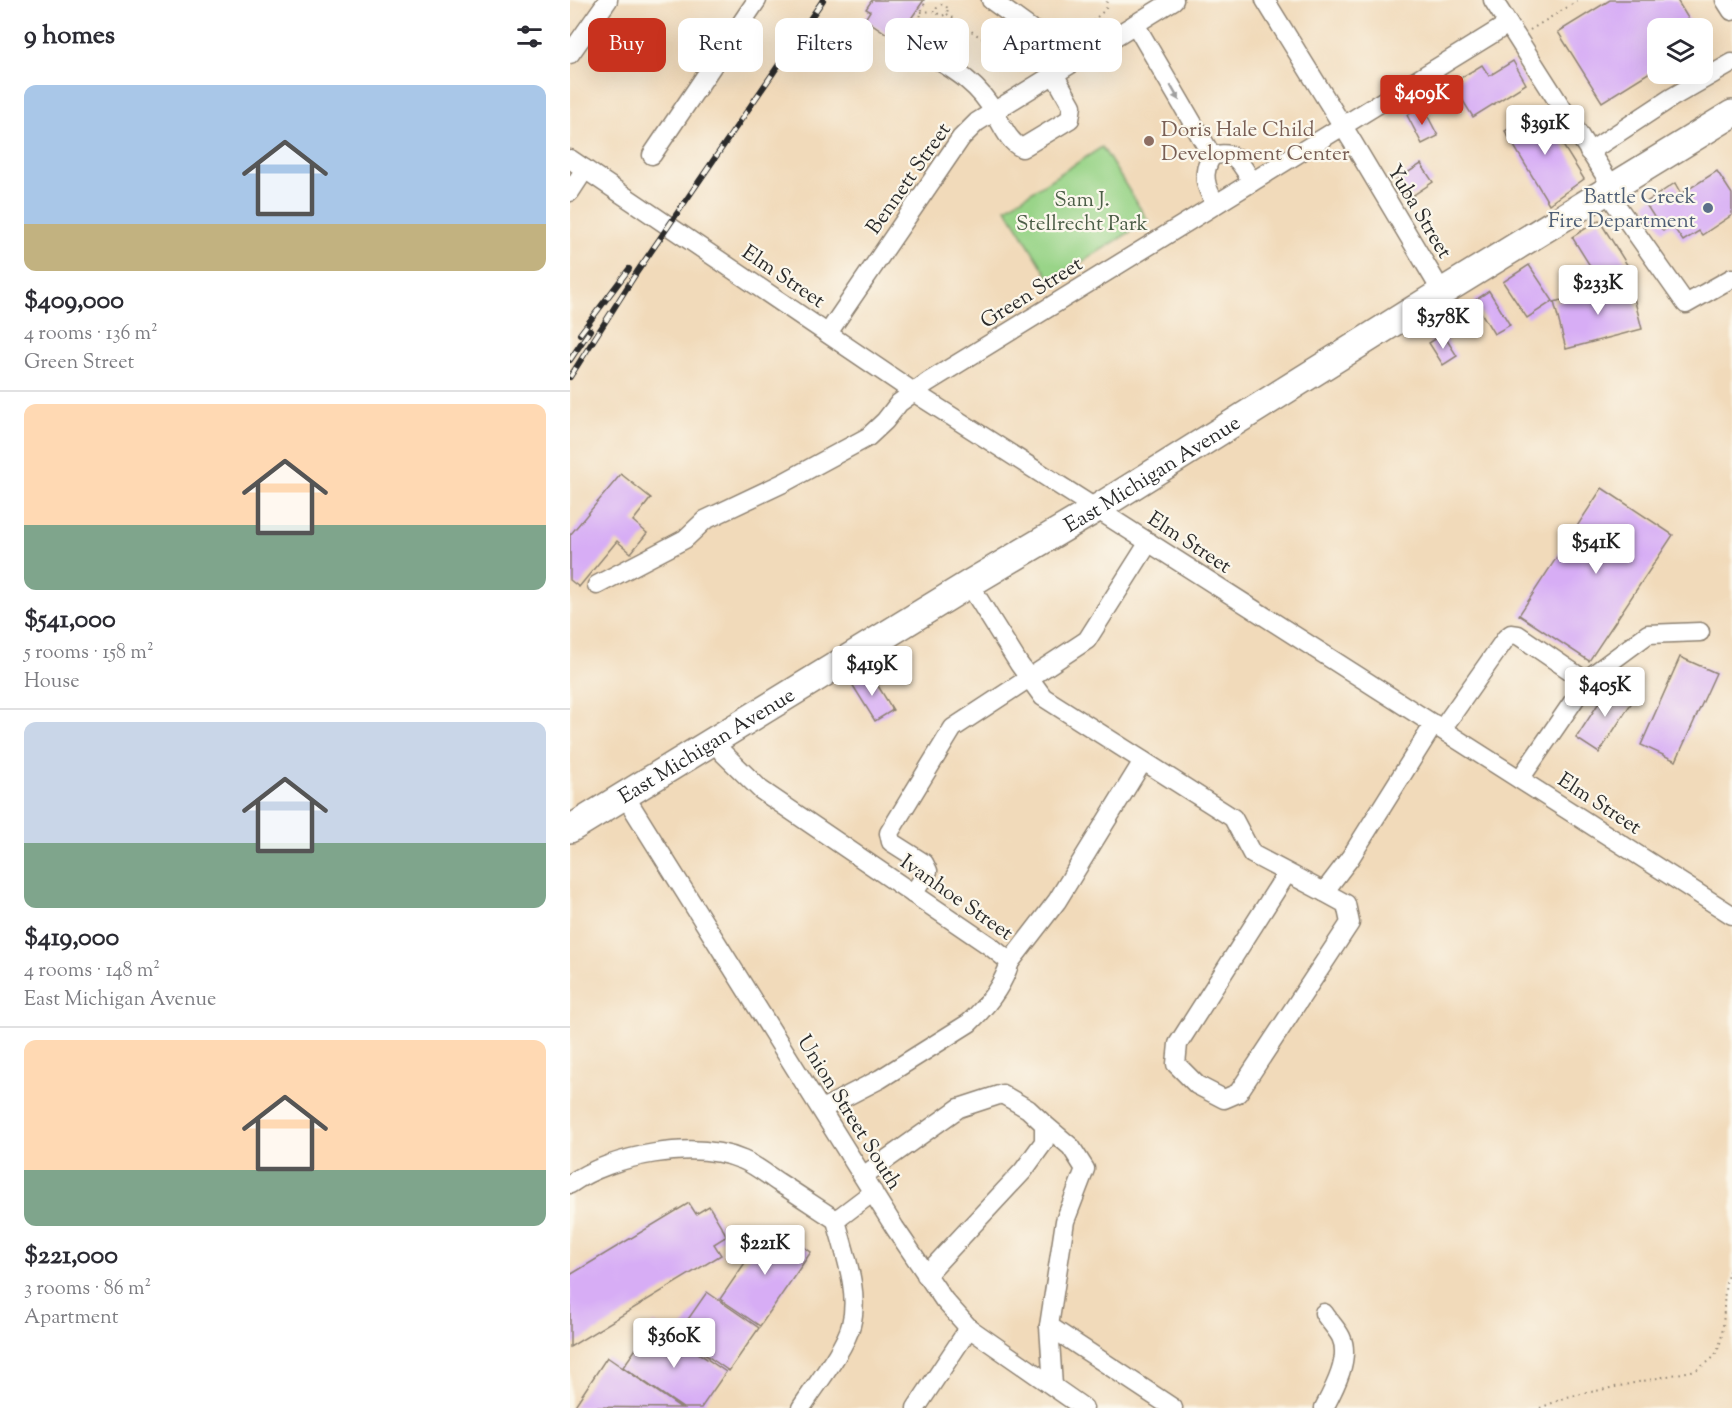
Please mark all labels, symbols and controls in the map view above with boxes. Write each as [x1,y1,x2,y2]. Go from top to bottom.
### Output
text: 9 homes [24,18,115,55]
chip: Buy [588,18,666,72]
chip: Rent [678,18,763,72]
chip: Filters [775,18,873,72]
chip: New [885,18,969,72]
chip: Apartment [981,18,1122,72]
map controls [1647,18,1713,84]
button: layers [1647,18,1713,84]
icon: filters [513,20,546,53]
pin: $409K [1380,75,1464,126]
text: $409K [1394,80,1450,109]
one-way arrow [1170,85,1180,102]
pin: $391K [1503,105,1587,156]
text: $391K [1520,110,1570,139]
place label: Doris Hale Child Development Center [1161,116,1350,170]
street label: Bennett Street [860,117,959,241]
icon: home [231,124,339,232]
marker: Doris Hale Child Development Center [1142,134,1156,148]
street label: Yuba Street [1378,159,1458,265]
place label: Battle Creek Fire Department [1548,183,1697,237]
park label: Sam J. Stellrecht Park [1016,186,1148,240]
marker: Battle Creek Fire Department [1701,201,1715,215]
street label: Elm Street [735,239,830,317]
street label: Green Street [975,250,1089,337]
pin: $233K [1556,265,1640,316]
text: $233K [1573,270,1623,299]
text: $409,000 [24,283,124,320]
pin: $378K [1401,299,1485,350]
text: $378K [1416,304,1470,333]
text: 4 rooms · 136 m² [24,320,158,349]
text: Green Street [24,349,134,378]
street label: East Michigan Avenue [1059,409,1247,541]
icon: home [231,443,339,551]
street label: Elm Street [1141,505,1237,582]
pin: $541K [1554,524,1638,575]
text: $541K [1572,529,1620,558]
text: $541,000 [24,602,116,639]
text: 5 rooms · 158 m² [24,639,154,668]
pin: $419K [830,646,914,697]
text: $419K [846,651,898,680]
pin: $405K [1563,667,1647,718]
text: House [24,668,79,697]
text: $405K [1579,672,1631,701]
street label: East Michigan Avenue [613,681,801,813]
icon: home [231,761,339,869]
street label: Elm Street [1551,766,1647,843]
street label: Ivanhoe Street [893,848,1019,949]
text: $419,000 [24,920,119,957]
text: 4 rooms · 148 m² [24,957,160,986]
text: East Michigan Avenue [24,986,216,1015]
street label: Union Street South [788,1030,908,1197]
icon: home [231,1079,339,1187]
pin: $221K [723,1225,807,1276]
text: $221K [740,1230,790,1259]
text: $221,000 [24,1238,118,1275]
text: 3 rooms · 86 m² [24,1275,151,1304]
text: Apartment [24,1304,119,1333]
pin: $360K [632,1318,716,1369]
text: $360K [647,1323,701,1352]

